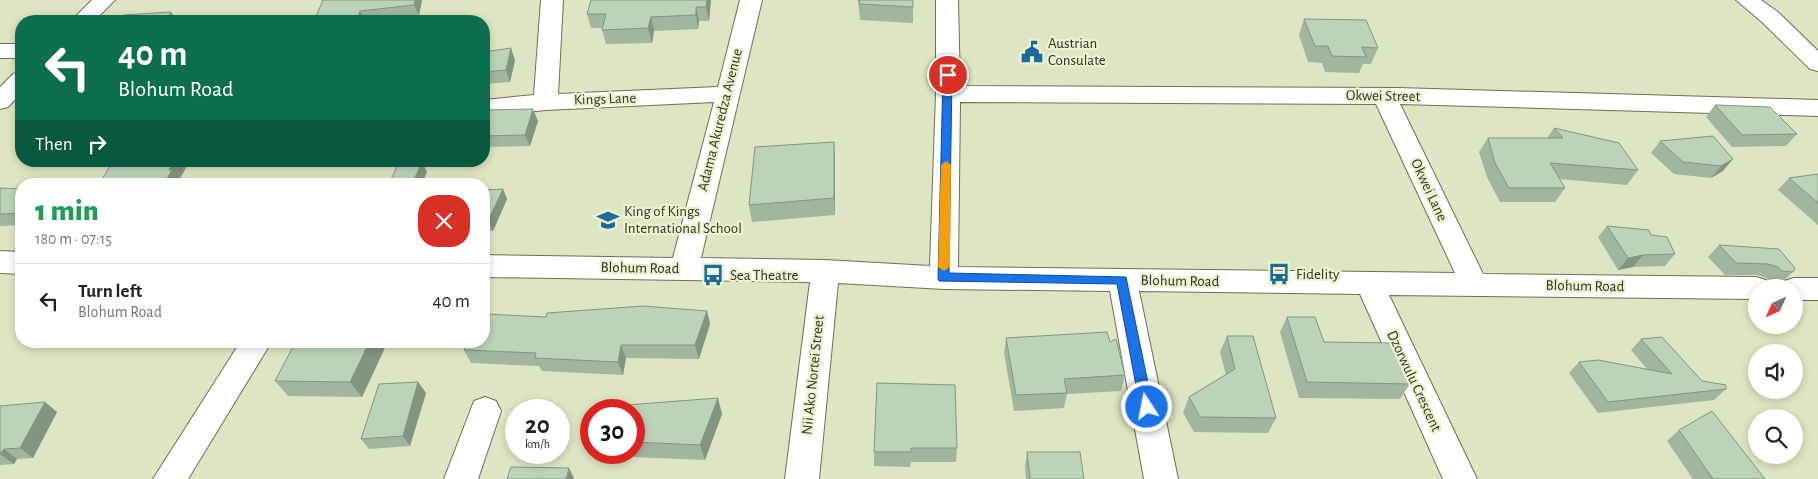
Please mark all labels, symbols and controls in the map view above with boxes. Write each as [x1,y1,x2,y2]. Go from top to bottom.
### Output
icon: left [35,35,100,100]
place label: Austrian Consulate [1048,36,1106,68]
text: 40 m [118,37,187,72]
public building icon: Austrian Consulate [1019,39,1045,65]
street label: Adama Akuredza Avenue [695,47,745,193]
pin [927,54,969,96]
icon: arrive [934,61,962,89]
text: Blohum Road [118,78,233,100]
street label: Okwei Street [1346,88,1421,104]
street label: Kings Lane [573,90,637,108]
icon: right [83,130,111,158]
text: Then [35,135,73,154]
street label: Okwei Lane [1408,156,1450,224]
button: close [418,195,470,247]
text: 1 min [35,196,99,226]
place label: King of Kings International School [624,204,742,236]
school or university icon: King of Kings International School [595,207,621,233]
text: 180 m · 07:15 [35,231,112,247]
street label: Blohum Road [601,260,680,276]
bus stop icon: Fidelity [1266,261,1292,287]
bus stop icon: Sea Theatre [700,262,726,288]
place label: Fidelity [1296,267,1340,282]
place label: Sea Theatre [730,268,799,283]
street label: Blohum Road [1141,273,1220,289]
street label: Blohum Road [1546,278,1625,294]
north arrow [1748,279,1802,334]
map controls [1748,279,1803,464]
text: Turn left [78,282,142,301]
icon: left [35,287,63,315]
text: 40 m [432,292,470,311]
text: Blohum Road [78,304,162,320]
street label: Nii Ako Nortei Street [799,314,827,435]
street label: Dzorwulu Crescent [1384,328,1444,434]
button: sound [1748,344,1803,399]
position arrow [1120,380,1172,432]
speed limit sign: 30 [580,399,645,464]
button: search [1748,409,1803,464]
text: 20 [525,413,550,438]
text: km/h [525,438,550,450]

